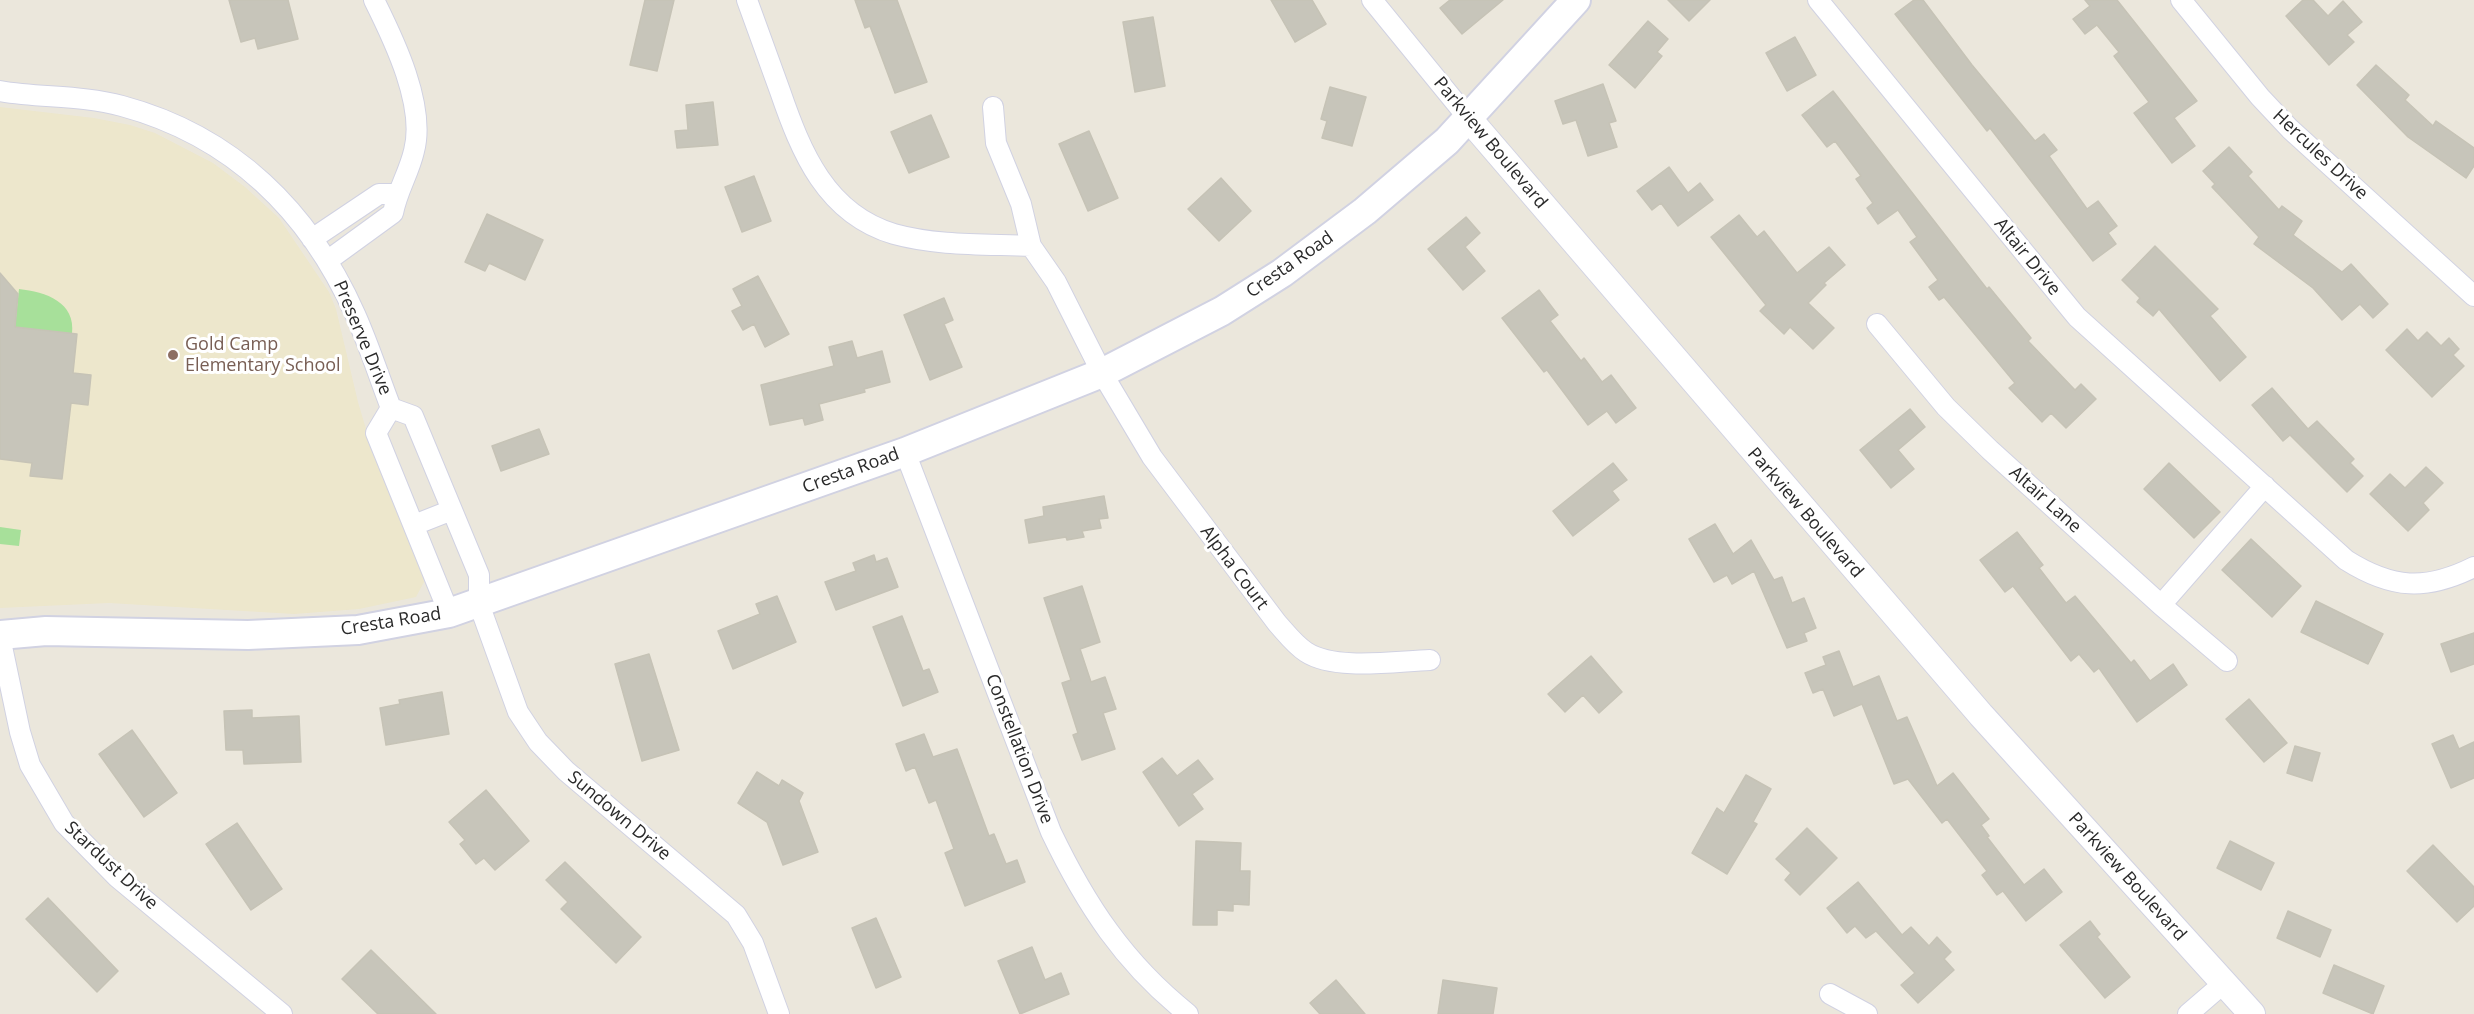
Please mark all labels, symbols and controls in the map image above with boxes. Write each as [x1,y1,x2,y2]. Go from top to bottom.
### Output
street label: Parkview Boulevard [1429,73,1551,213]
street label: Hercules Drive [2268,105,2372,205]
street label: Altair Drive [1989,214,2065,300]
street label: Cresta Road [1242,227,1338,303]
street label: Preserve Drive [328,278,396,398]
place label: Gold Camp Elementary School [185,334,341,376]
marker: Gold Camp Elementary School [166,348,180,362]
street label: Parkview Boulevard [1743,443,1867,583]
street label: Cresta Road [800,444,902,498]
street label: Altair Lane [2005,462,2085,538]
street label: Alpha Court [1195,522,1273,614]
street label: Cresta Road [339,603,443,641]
street label: Constellation Drive [980,671,1058,827]
street label: Sundown Drive [563,767,675,865]
street label: Parkview Boulevard [2064,808,2190,946]
street label: Stardust Drive [60,817,162,915]

